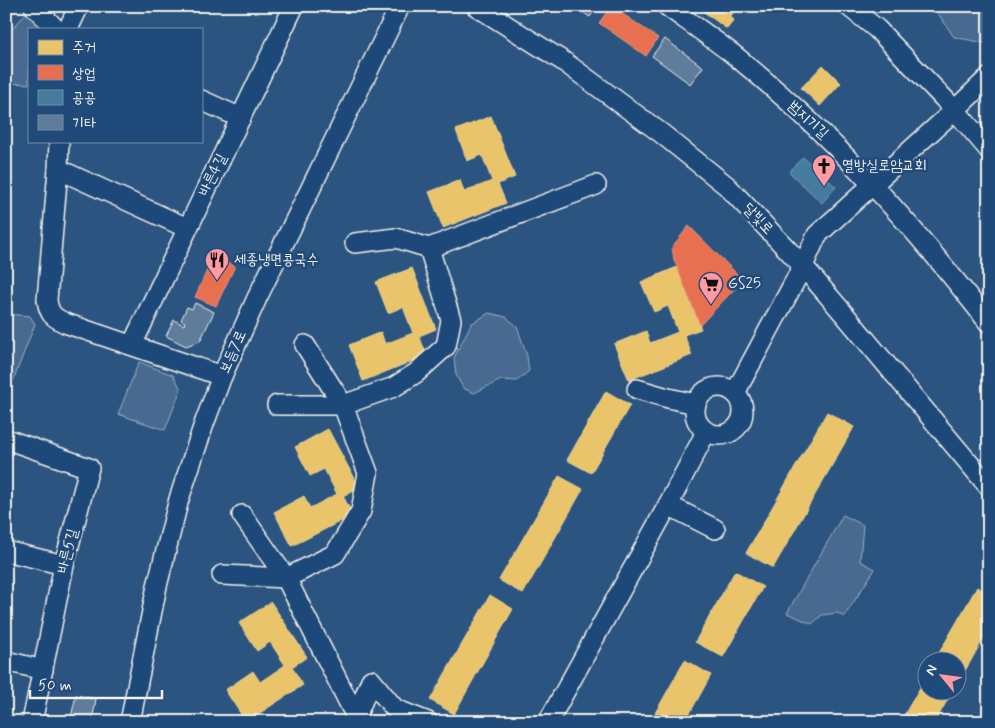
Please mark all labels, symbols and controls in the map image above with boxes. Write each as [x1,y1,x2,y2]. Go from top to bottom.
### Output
legend [28,28,202,142]
text: 주거 [72,38,96,58]
text: 상업 [72,64,96,84]
text: 공공 [72,88,96,108]
street label: 범지기길 [783,96,833,144]
text: 기타 [72,114,96,134]
street label: 바른4길 [194,150,232,200]
church icon: 열방실로암교회 [811,153,837,187]
place label: 열방실로암교회 [842,156,927,176]
street label: 달빛로 [738,199,778,239]
restaurant icon: 세종냉면콩국수 [204,247,230,281]
place label: 세종냉면콩국수 [234,250,319,270]
supermarket icon: GS25 [698,271,724,305]
place label: GS25 [728,274,761,294]
street label: 보듬7로 [215,327,251,377]
street label: 바른5길 [53,527,83,575]
north arrow [918,650,968,700]
text: N [921,662,942,679]
scale bar [30,668,162,700]
text: 50 m [38,676,72,696]

